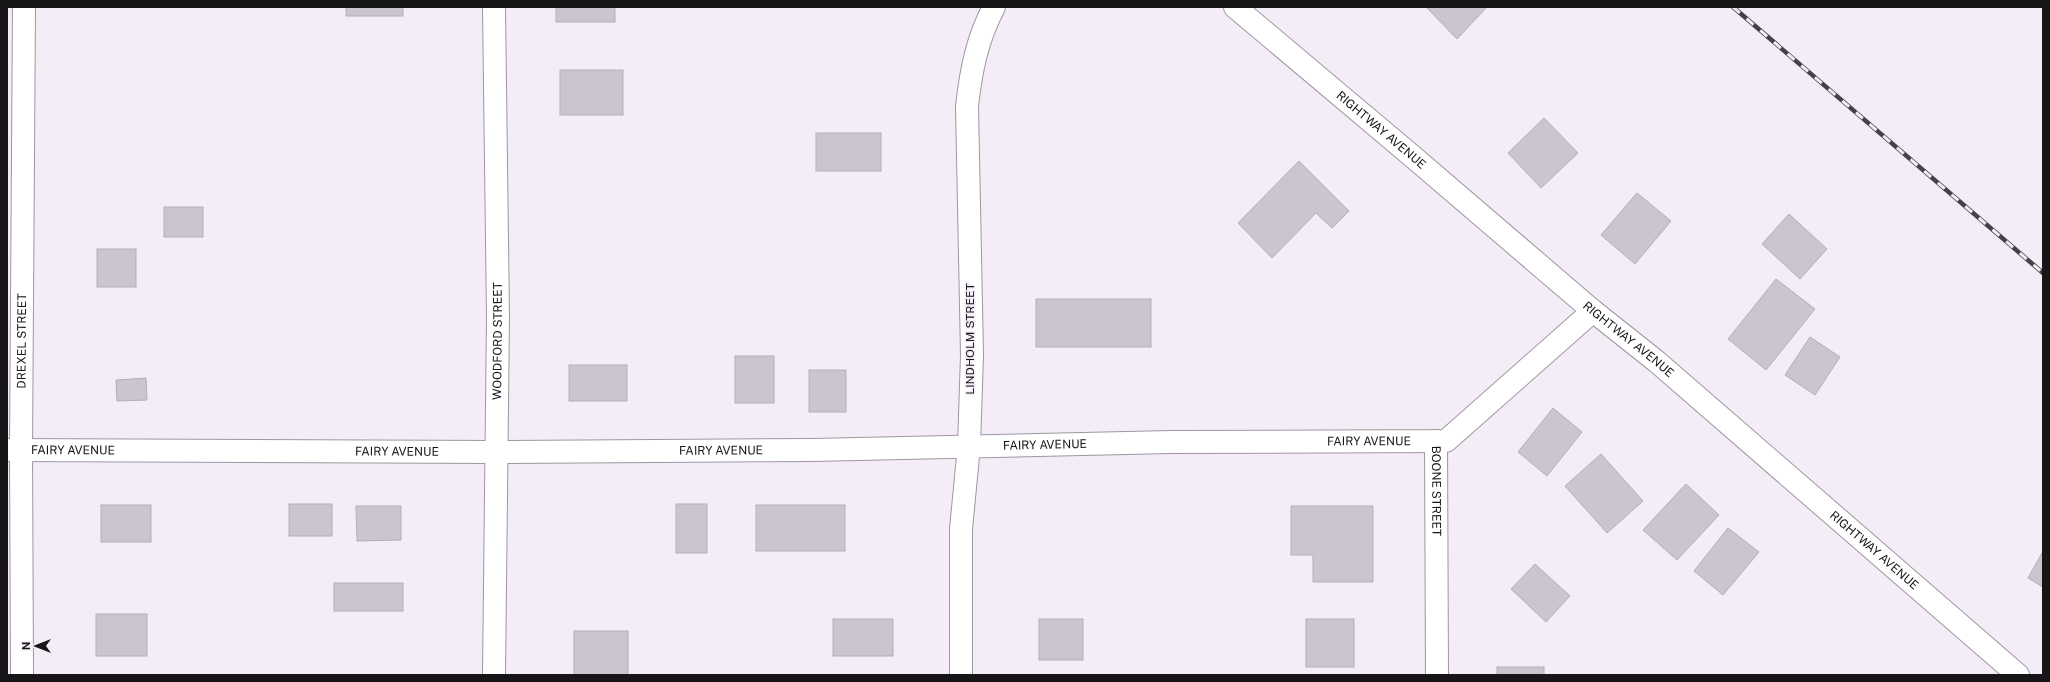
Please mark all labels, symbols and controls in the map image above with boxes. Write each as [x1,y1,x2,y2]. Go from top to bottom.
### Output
street label: RIGHTWAY AVENUE [1334,88,1429,172]
street label: WOODFORD STREET [490,282,505,400]
street label: LINDHOLM STREET [963,283,977,395]
street label: DREXEL STREET [14,293,29,389]
street label: RIGHTWAY AVENUE [1580,299,1677,380]
street label: FAIRY AVENUE [1327,434,1411,448]
street label: FAIRY AVENUE [1003,437,1087,453]
street label: FAIRY AVENUE [31,443,115,457]
street label: FAIRY AVENUE [679,443,763,458]
street label: FAIRY AVENUE [355,444,439,459]
street label: BOONE STREET [1429,446,1443,536]
street label: RIGHTWAY AVENUE [1827,508,1921,592]
north arrow [16,626,56,666]
text: N [20,642,32,650]

